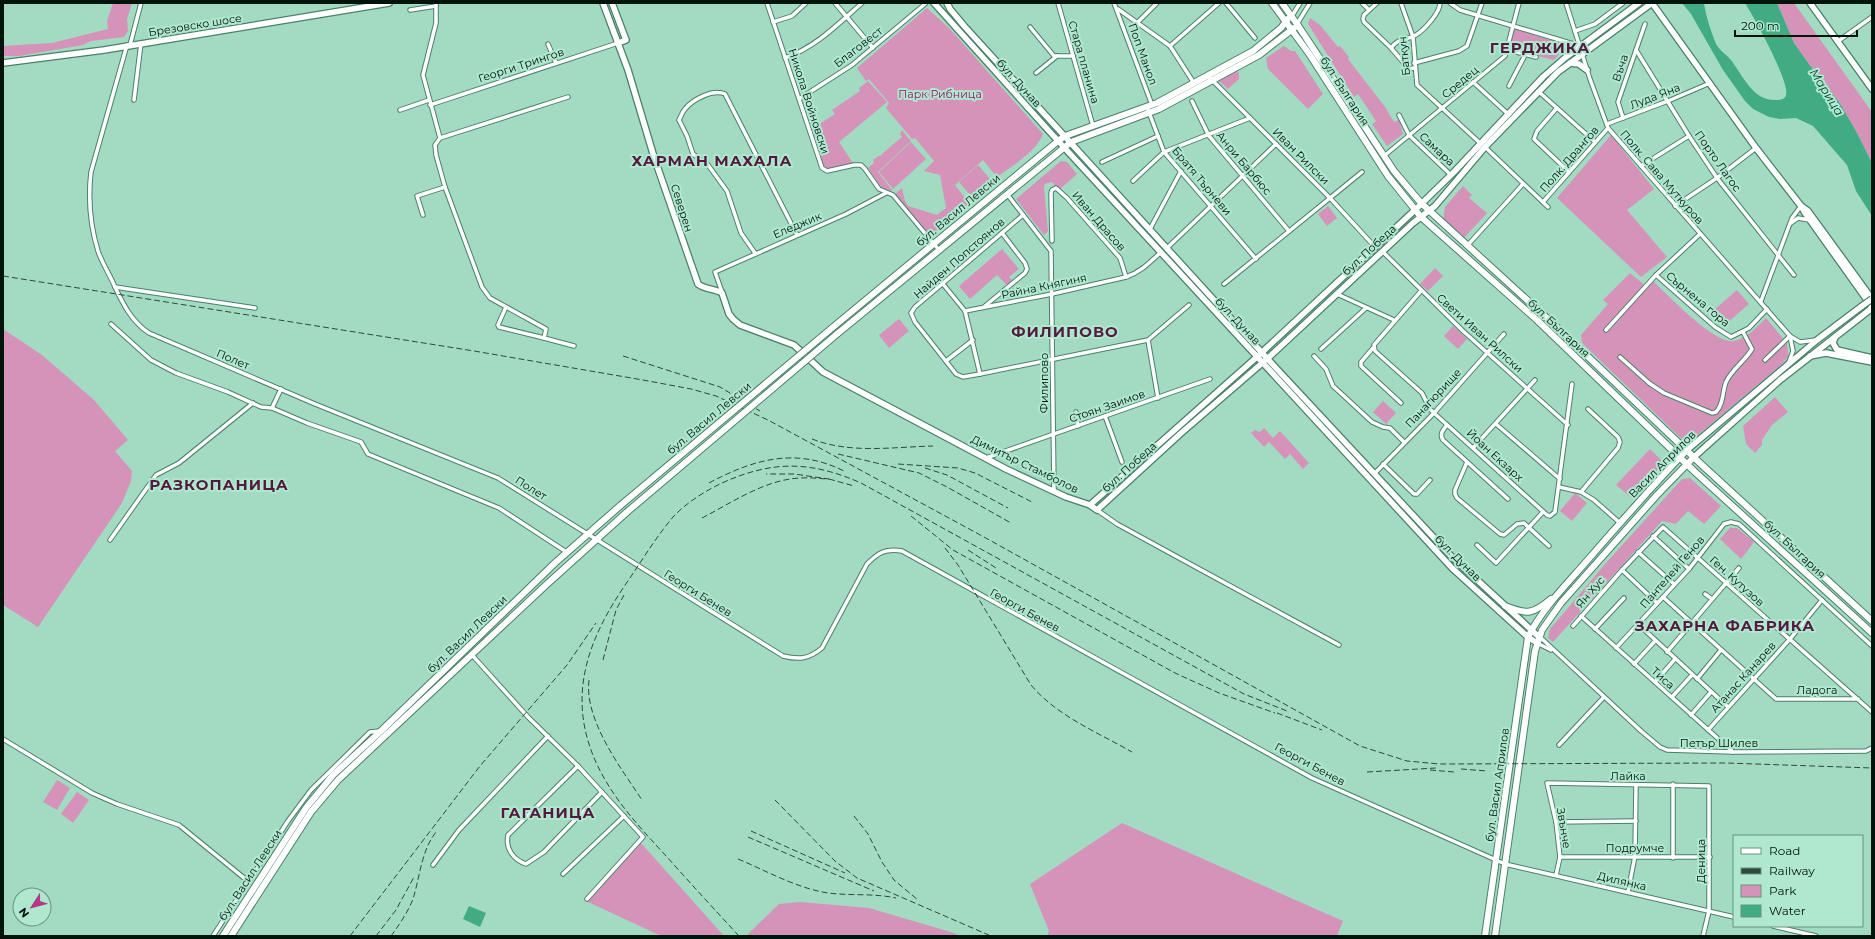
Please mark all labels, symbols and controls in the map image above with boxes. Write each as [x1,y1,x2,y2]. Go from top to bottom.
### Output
street label: Брезовско шосе [147,11,243,39]
scale bar [1735,12,1857,38]
text: 200 m [1741,18,1780,33]
street label: Стара планина [1065,19,1103,105]
street label: Поп Манол [1125,21,1161,87]
street label: Благовест [831,23,886,70]
street label: Баткун [1395,36,1413,76]
district label: ГЕРДЖИКА [1490,38,1590,57]
street label: Георги Трингов [476,45,566,85]
street label: Никола Войновски [785,46,833,156]
street label: Въча [1609,52,1631,84]
street label: бул. България [1317,54,1373,128]
street label: бул. Дунав [994,56,1044,110]
street label: Средец [1439,62,1482,101]
water label: Марица [1807,66,1847,118]
street label: Луда Яна [1628,80,1682,112]
park label: Парк Рибница [898,87,982,101]
street label: Полк. Дрангов [1536,123,1602,195]
street label: Иван Рилски [1270,125,1332,187]
street label: Полк. Сава Муткуров [1617,127,1707,227]
street label: Анри Барбюс [1213,128,1275,198]
street label: Порто Лагос [1692,128,1744,194]
street label: Самара [1416,129,1458,169]
street label: Братя Търневи [1169,144,1235,218]
district label: ХАРМАН МАХАЛА [631,151,793,170]
street label: бул. Васил Левски [913,171,1003,249]
street label: Северен [668,182,696,234]
street label: Иван Драсов [1069,188,1129,254]
street label: Еледжик [771,208,824,241]
street label: Найден Попстоянов [910,215,1008,301]
street label: бул. Победа [1339,221,1399,279]
street label: Сърнена гора [1663,268,1733,330]
street label: Райна Княгиня [1000,270,1088,302]
street label: Свети Иван Рилски [1434,291,1526,375]
street label: бул. Дунав [1212,294,1264,348]
street label: бул. България [1525,296,1593,360]
district label: ФИЛИПОВО [1011,322,1119,341]
street label: Полет [214,346,252,373]
street label: Филипово [1037,353,1051,413]
street label: Панагюрище [1402,365,1464,431]
street label: бул. Васил Левски [664,379,754,457]
street label: Стоян Заимов [1067,386,1147,426]
street label: Йоан Екзарх [1464,426,1527,484]
street label: Васил Априлов [1625,427,1699,501]
street label: Димитър Стамболов [969,432,1081,496]
street label: бул. Победа [1099,439,1159,495]
street label: Полет [513,473,550,504]
district label: РАЗКОПАНИЦА [149,475,289,494]
street label: бул. България [1761,517,1829,581]
street label: бул. Дунав [1432,532,1484,584]
street label: Пантелей Генов [1637,533,1707,611]
street label: Ген. Кутузов [1707,553,1767,609]
street label: Георги Бенев [661,566,735,620]
street label: Ян Хус [1572,573,1608,611]
street label: Георги Бенев [988,585,1062,635]
street label: бул. Васил Левски [424,592,510,676]
district label: ЗАХАРНА ФАБРИКА [1634,616,1815,635]
street label: Атанас Канарев [1707,638,1779,716]
street label: Тиса [1648,664,1678,692]
street label: Ладога [1797,683,1837,697]
street label: бул. Васил Априлов [1482,727,1512,843]
street label: Петър Шилев [1680,736,1758,750]
street label: Георги Бенев [1272,740,1348,788]
street label: Лайка [1610,769,1646,783]
district label: ГАГАНИЦА [501,803,595,822]
street label: Звънче [1554,807,1574,850]
street label: бул. Васил Левски [215,827,285,923]
legend [1733,835,1863,927]
street label: Деница [1694,839,1708,883]
street label: Подрумче [1606,841,1665,855]
text: Road [1769,843,1800,858]
text: Railway [1769,863,1815,878]
street label: Дилянка [1596,869,1648,893]
text: Park [1769,883,1797,898]
north arrow [12,887,52,927]
text: Water [1769,903,1806,918]
text: N [16,905,32,921]

